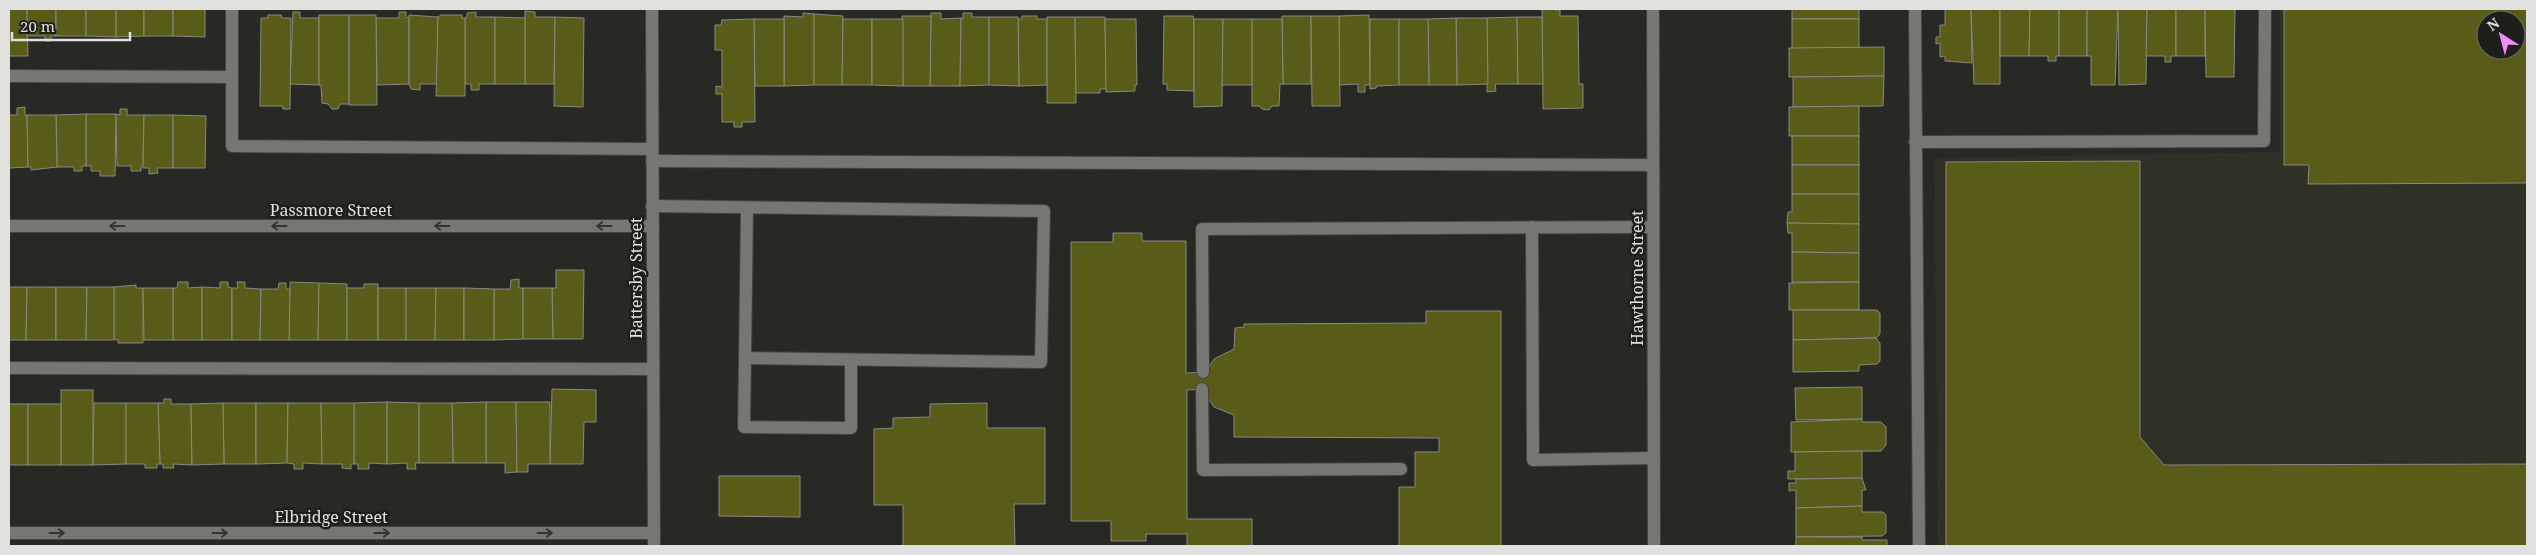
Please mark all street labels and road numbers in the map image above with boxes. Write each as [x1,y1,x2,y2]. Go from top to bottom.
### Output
street label: Passmore Street [270,199,393,221]
street label: Hawthorne Street [1626,210,1648,346]
street label: Battersby Street [625,217,647,339]
street label: Elbridge Street [274,506,388,528]

